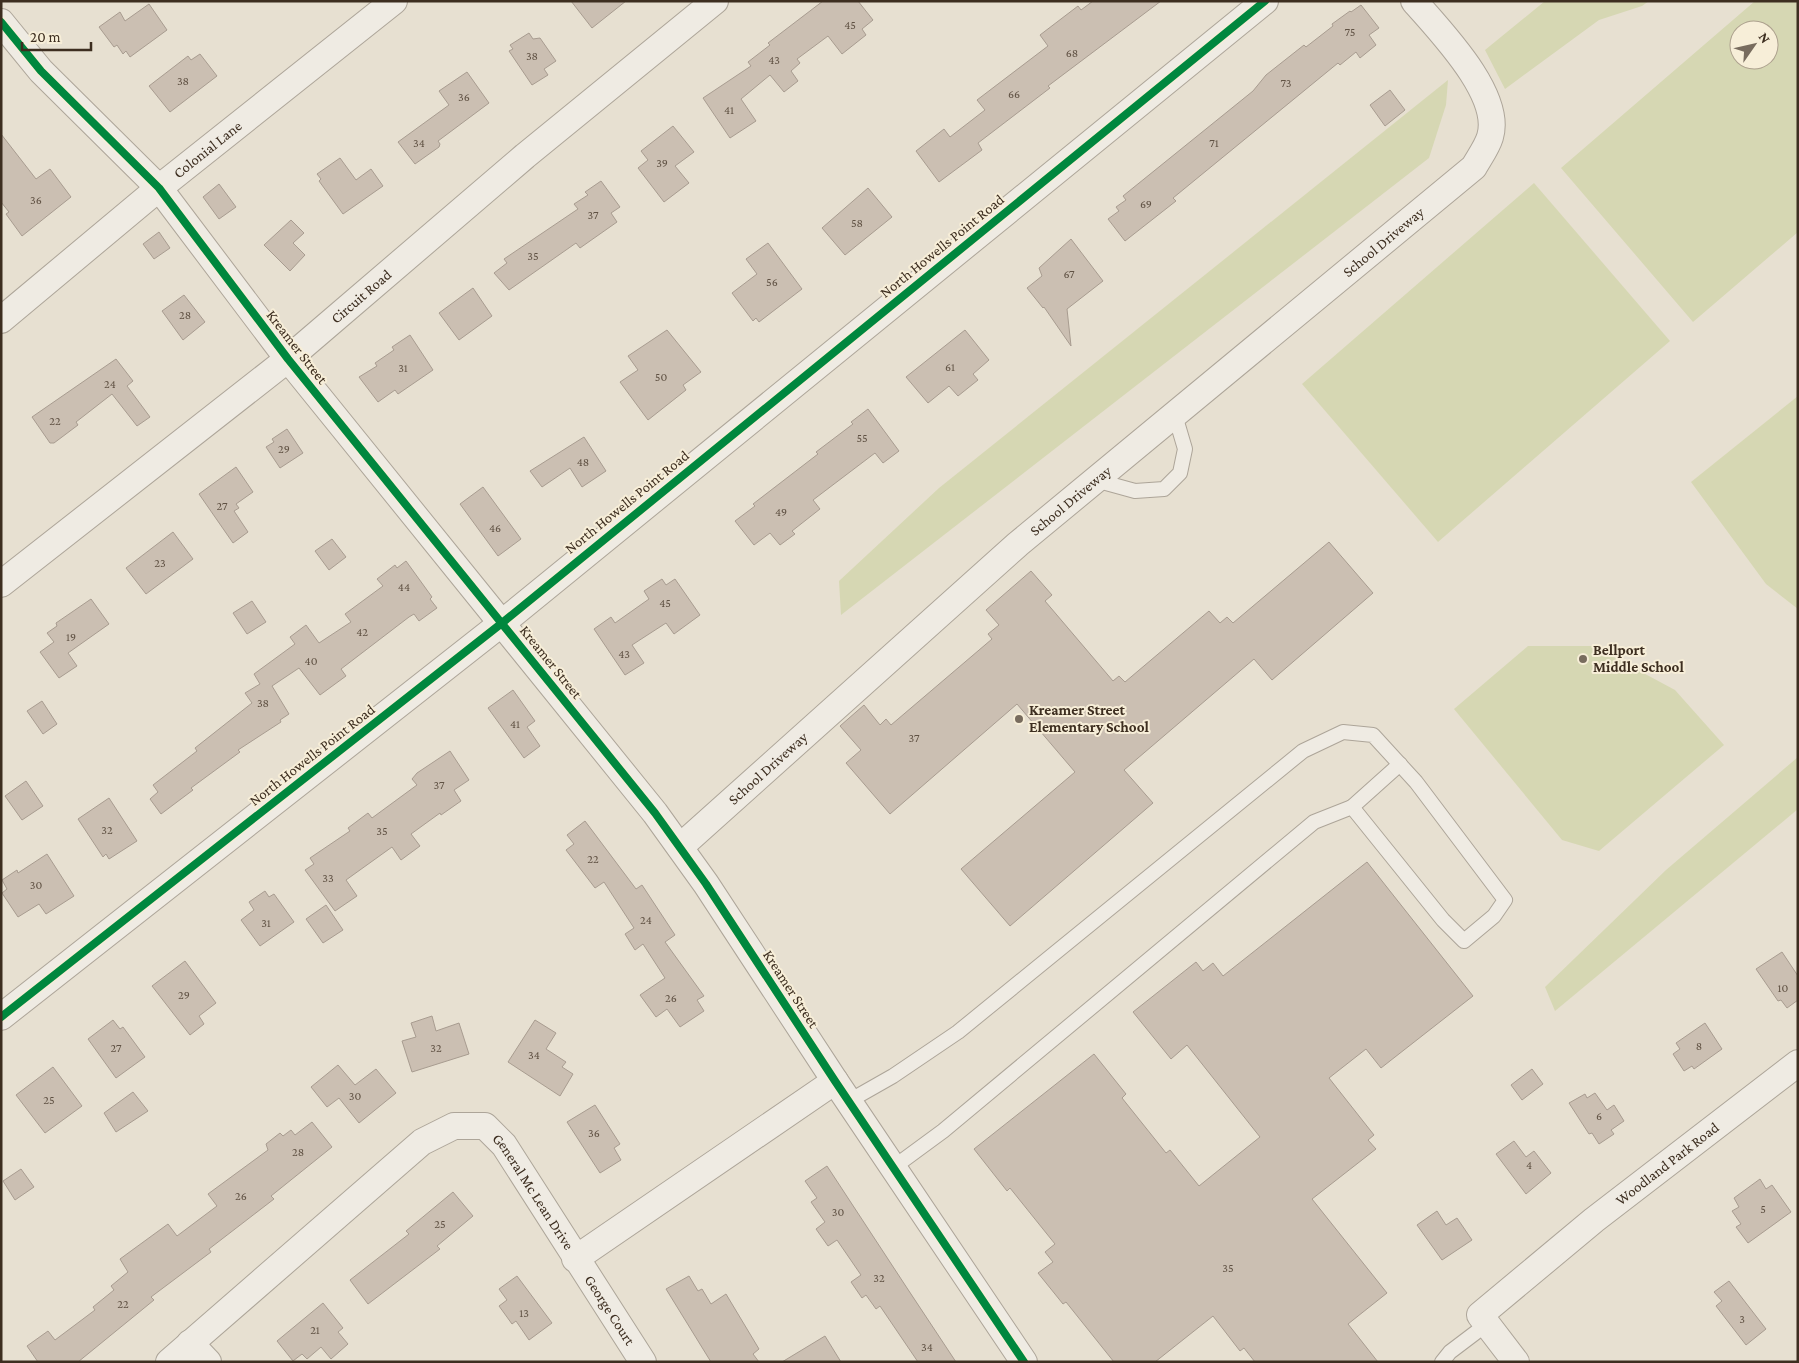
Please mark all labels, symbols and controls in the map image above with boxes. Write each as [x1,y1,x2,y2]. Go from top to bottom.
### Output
house number: 45 [844,18,856,32]
scale bar [22,20,91,52]
north arrow [1729,20,1779,70]
house number: 75 [1344,25,1356,39]
text: 20 m [30,29,61,45]
text: N [1755,29,1774,47]
house number: 68 [1066,46,1078,60]
house number: 38 [526,49,538,63]
house number: 43 [768,53,780,67]
house number: 38 [177,74,189,88]
house number: 73 [1280,76,1292,90]
house number: 66 [1008,87,1020,101]
house number: 36 [458,90,470,104]
house number: 41 [724,103,734,117]
street label: Colonial Lane [170,117,245,181]
house number: 34 [413,136,425,150]
house number: 71 [1209,136,1219,150]
house number: 39 [656,156,668,170]
street label: North Howells Point Road [877,191,1007,301]
house number: 36 [30,193,42,207]
house number: 69 [1140,197,1152,211]
street label: School Driveway [1340,204,1428,280]
house number: 37 [587,208,599,222]
house number: 58 [851,216,863,230]
house number: 35 [527,249,539,263]
street label: Circuit Road [328,266,395,327]
house number: 67 [1063,267,1075,281]
house number: 56 [766,275,778,289]
street label: Kreamer Street [263,307,331,388]
house number: 28 [179,308,191,322]
house number: 61 [945,360,955,374]
house number: 31 [398,361,408,375]
house number: 50 [655,370,667,384]
house number: 24 [104,377,116,391]
house number: 22 [49,414,61,428]
house number: 55 [856,431,868,445]
house number: 29 [278,442,290,456]
street label: North Howells Point Road [562,447,692,557]
house number: 48 [577,455,589,469]
street label: School Driveway [1027,462,1115,539]
house number: 27 [216,499,228,513]
house number: 49 [775,505,787,519]
house number: 46 [489,521,501,535]
house number: 23 [154,556,166,570]
house number: 44 [398,580,410,594]
house number: 45 [659,596,671,610]
street label: Kreamer Street [517,622,586,702]
house number: 42 [356,625,368,639]
house number: 19 [66,630,76,644]
place label: Bellport Middle School [1593,642,1684,675]
house number: 43 [618,647,630,661]
marker: Bellport Middle School [1577,653,1589,665]
house number: 40 [305,654,318,668]
house number: 38 [257,696,269,710]
street label: North Howells Point Road [246,701,378,809]
place label: Kreamer Street Elementary School [1029,702,1149,735]
marker: Kreamer Street Elementary School [1013,713,1025,725]
house number: 41 [510,717,520,731]
street label: School Driveway [725,729,811,808]
house number: 37 [908,731,920,745]
house number: 37 [433,778,445,792]
house number: 32 [101,823,113,837]
house number: 35 [376,824,388,838]
house number: 22 [587,852,599,866]
house number: 33 [322,871,334,885]
house number: 30 [30,878,42,892]
house number: 24 [640,913,652,927]
house number: 31 [261,916,271,930]
street label: Kreamer Street [760,947,823,1032]
house number: 10 [1778,981,1789,995]
house number: 29 [178,988,190,1002]
house number: 26 [665,991,677,1005]
house number: 8 [1696,1039,1702,1053]
house number: 27 [110,1041,122,1055]
house number: 32 [430,1041,442,1055]
house number: 34 [528,1048,540,1062]
house number: 30 [349,1089,361,1103]
house number: 25 [43,1093,55,1107]
house number: 6 [1596,1109,1602,1123]
street label: Woodland Park Road [1613,1119,1722,1208]
house number: 36 [588,1126,600,1140]
street label: General Mc Lean Drive [489,1130,577,1253]
house number: 28 [292,1145,304,1159]
house number: 4 [1526,1158,1532,1172]
house number: 26 [235,1189,247,1203]
house number: 5 [1760,1202,1766,1216]
house number: 30 [832,1205,844,1219]
house number: 25 [434,1217,446,1231]
house number: 35 [1222,1261,1234,1275]
house number: 32 [873,1271,885,1285]
street label: George Court [582,1272,639,1349]
house number: 22 [117,1297,129,1311]
house number: 13 [519,1306,529,1320]
house number: 3 [1739,1312,1745,1326]
house number: 21 [310,1323,320,1337]
house number: 34 [921,1340,933,1354]

